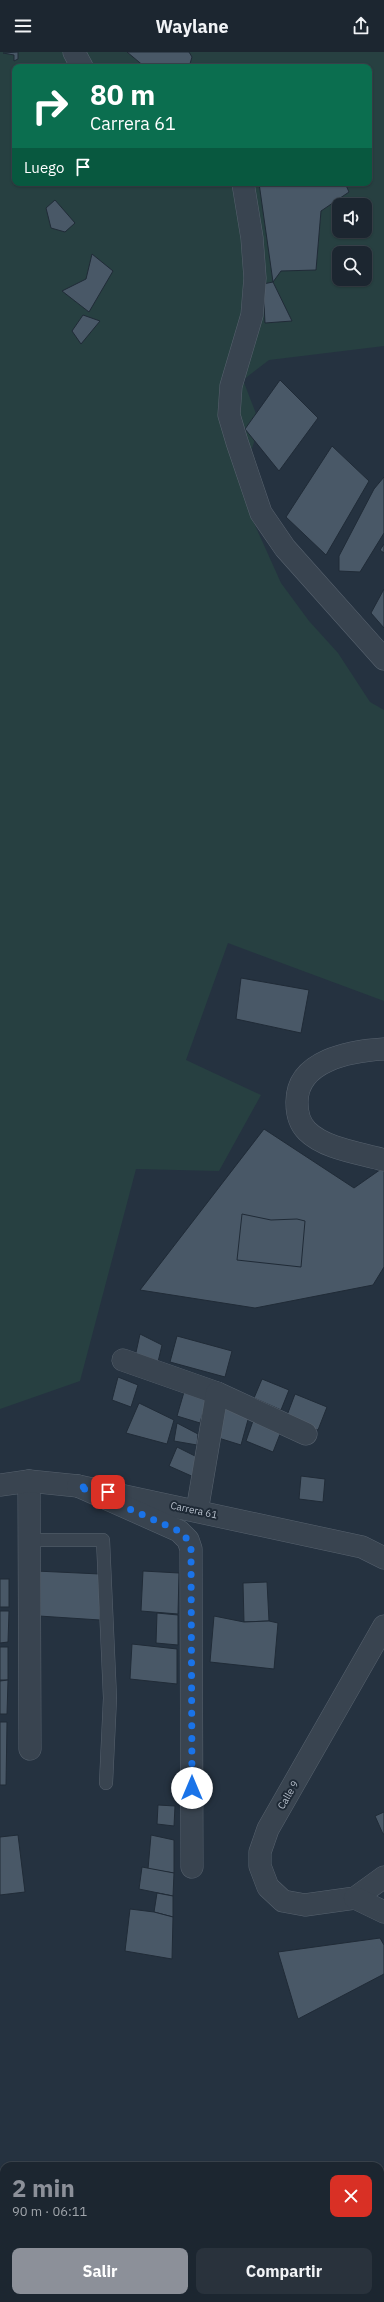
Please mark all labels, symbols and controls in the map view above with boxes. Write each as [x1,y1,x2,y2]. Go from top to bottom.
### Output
icon: menu [12,15,34,37]
text: Waylane [155,15,229,38]
icon: share [350,15,372,37]
text: 80 m [90,76,155,113]
icon: right [24,80,76,132]
text: Carrera 61 [90,112,176,135]
icon: arrive [72,156,94,178]
text: Luego [24,158,64,177]
map controls [332,198,372,286]
button: sound [332,198,372,238]
button: search [332,246,372,286]
pin [91,1475,125,1509]
icon: arrive [97,1481,119,1503]
street label: Carrera 61 [169,1499,219,1521]
position arrow [171,1767,213,1809]
street label: Calle 9 [275,1778,301,1812]
text: 2 min [12,2172,75,2204]
button: close [330,2175,372,2217]
text: 90 m · 06:11 [12,2203,87,2220]
button: Salir [12,2248,188,2294]
button: Compartir [196,2248,372,2294]

